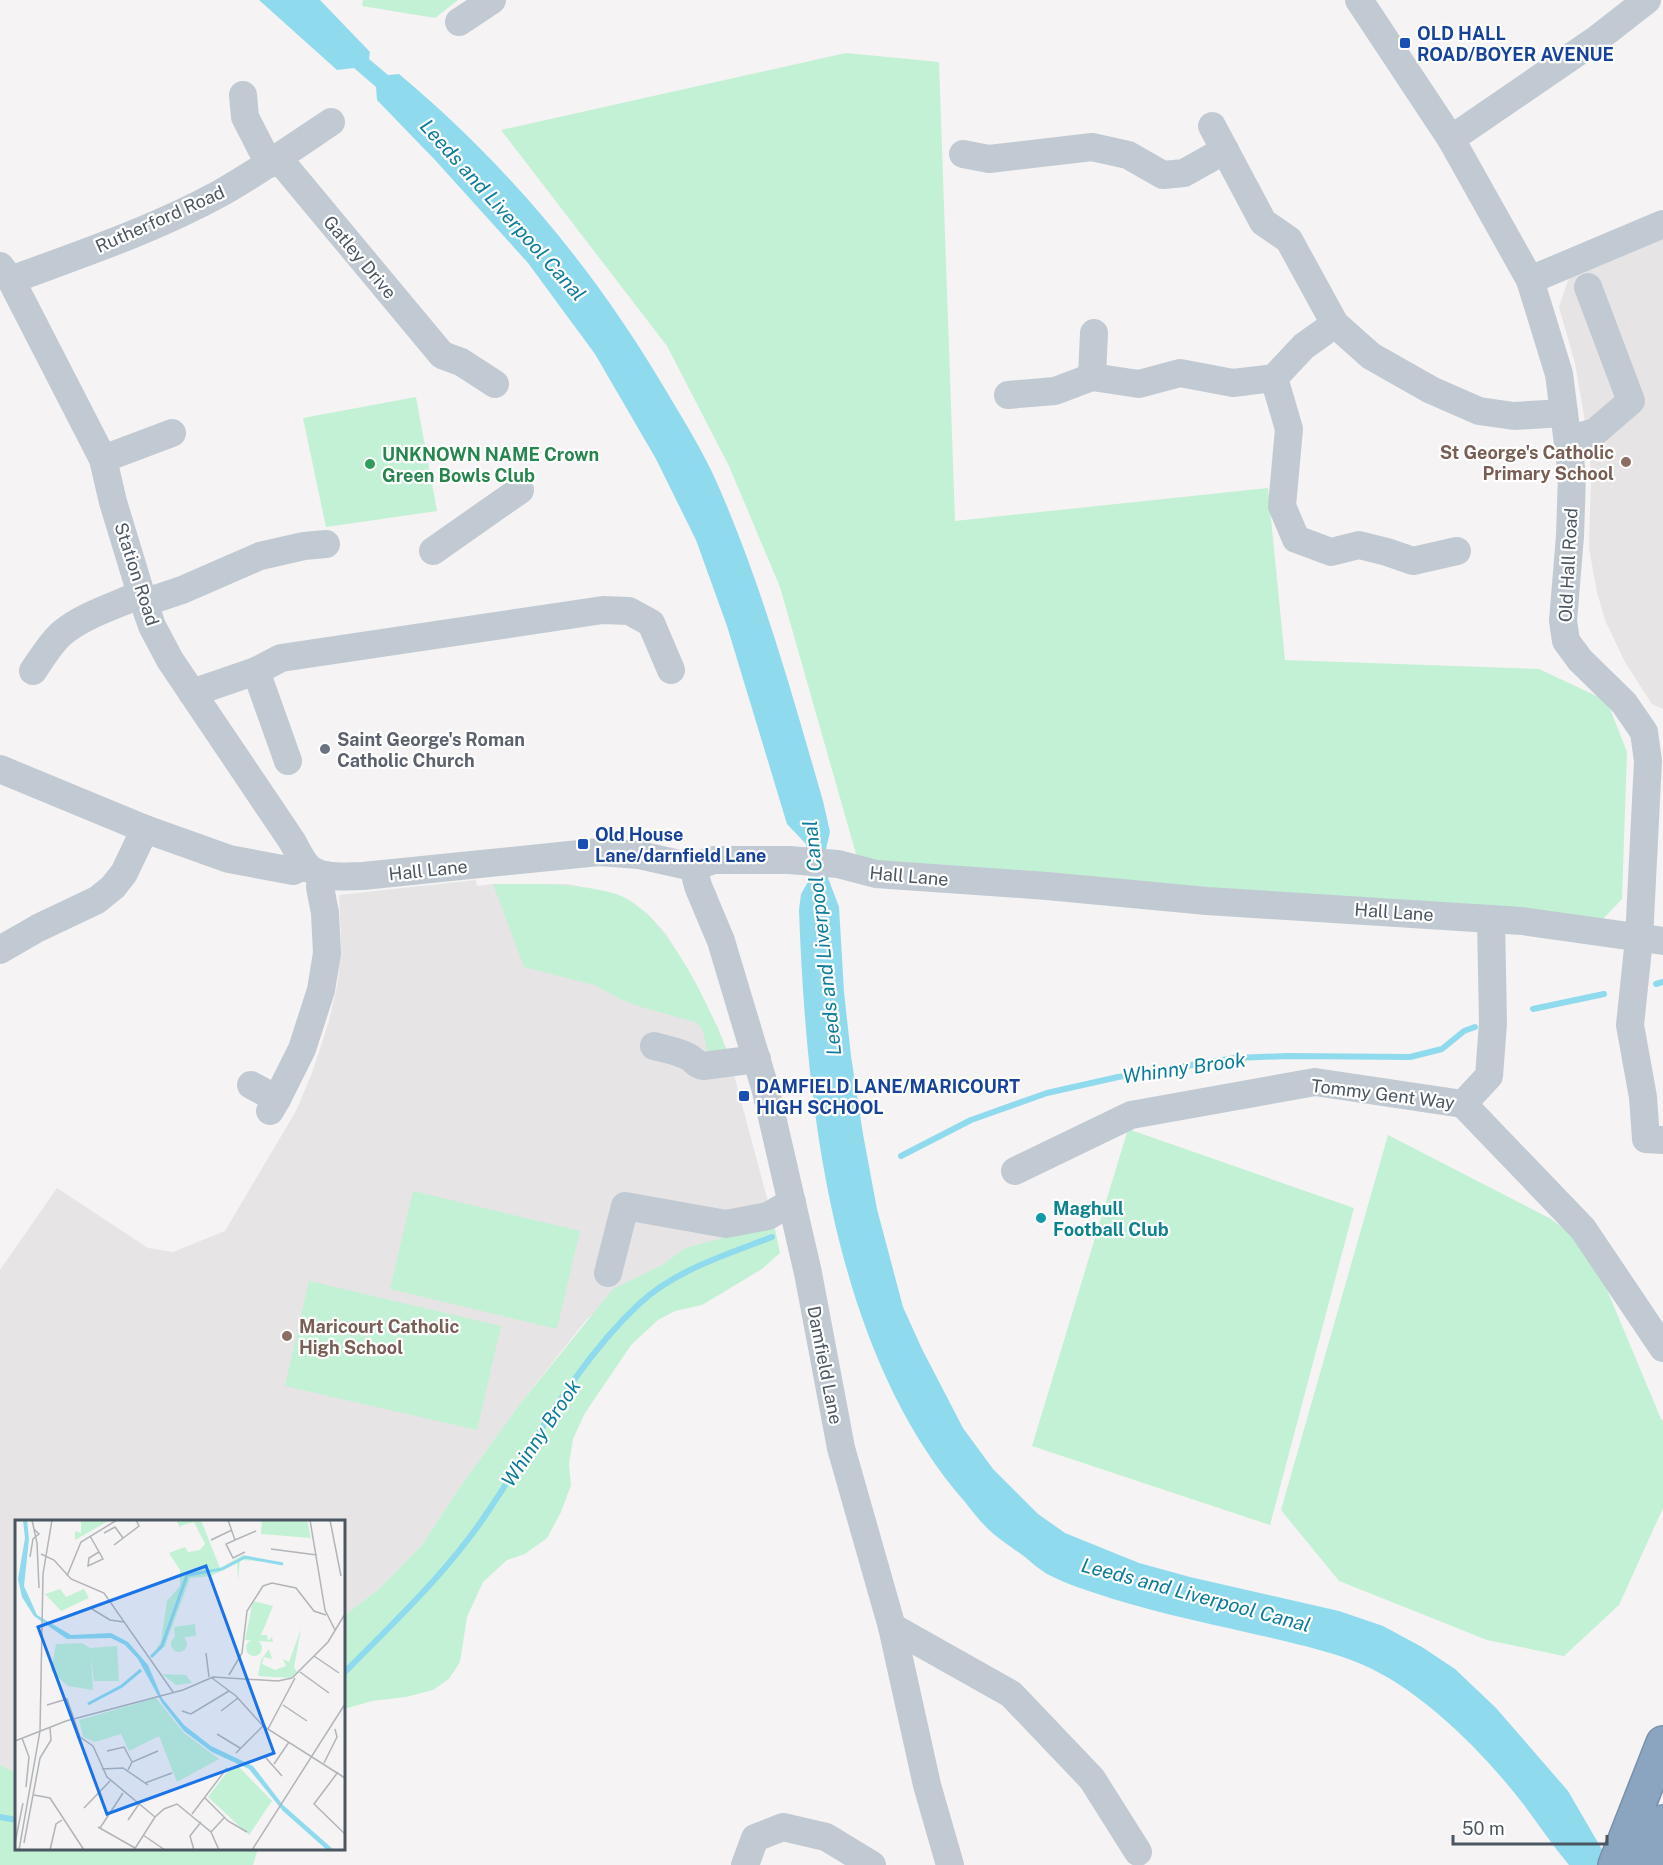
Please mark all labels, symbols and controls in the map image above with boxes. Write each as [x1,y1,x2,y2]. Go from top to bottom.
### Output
place label: OLD HALL ROAD/BOYER AVENUE [1417,23,1614,65]
marker: OLD HALL ROAD/BOYER AVENUE [1398,36,1412,50]
water label: Leeds and Liverpool Canal [415,114,591,306]
street label: Rutherford Road [92,181,228,257]
street label: Gatley Drive [319,211,401,303]
place label: St George's Catholic Primary School [1440,442,1614,484]
place label: UNKNOWN NAME Crown Green Bowls Club [382,444,599,486]
marker: St George's Catholic Primary School [1619,455,1633,469]
marker: UNKNOWN NAME Crown Green Bowls Club [363,457,377,471]
street label: Old Hall Road [1555,507,1581,623]
street label: Station Road [110,520,164,628]
place label: Saint George's Roman Catholic Church [337,729,525,771]
marker: Saint George's Roman Catholic Church [318,742,332,756]
water label: Leeds and Liverpool Canal [798,819,846,1057]
place label: Old House Lane/darnfield Lane [595,824,767,866]
marker: Old House Lane/darnfield Lane [576,837,590,851]
street label: Hall Lane [387,855,469,885]
street label: Hall Lane [869,862,949,890]
street label: Hall Lane [1354,899,1434,925]
water label: Whinny Brook [1121,1047,1247,1089]
street label: Tommy Gent Way [1310,1075,1456,1113]
place label: DAMFIELD LANE/MARICOURT HIGH SCHOOL [756,1076,1020,1118]
marker: DAMFIELD LANE/MARICOURT HIGH SCHOOL [737,1089,751,1103]
place label: Maghull Football Club [1053,1198,1169,1240]
marker: Maghull Football Club [1034,1211,1048,1225]
street label: Damfield Lane [803,1304,847,1426]
place label: Maricourt Catholic High School [299,1316,459,1358]
marker: Maricourt Catholic High School [280,1329,294,1343]
water label: Whinny Brook [496,1375,586,1491]
inset map [15,1520,345,1850]
water label: Leeds and Liverpool Canal [1079,1553,1313,1637]
scale bar [1453,1808,1608,1846]
text: 50 m [1462,1818,1505,1839]

